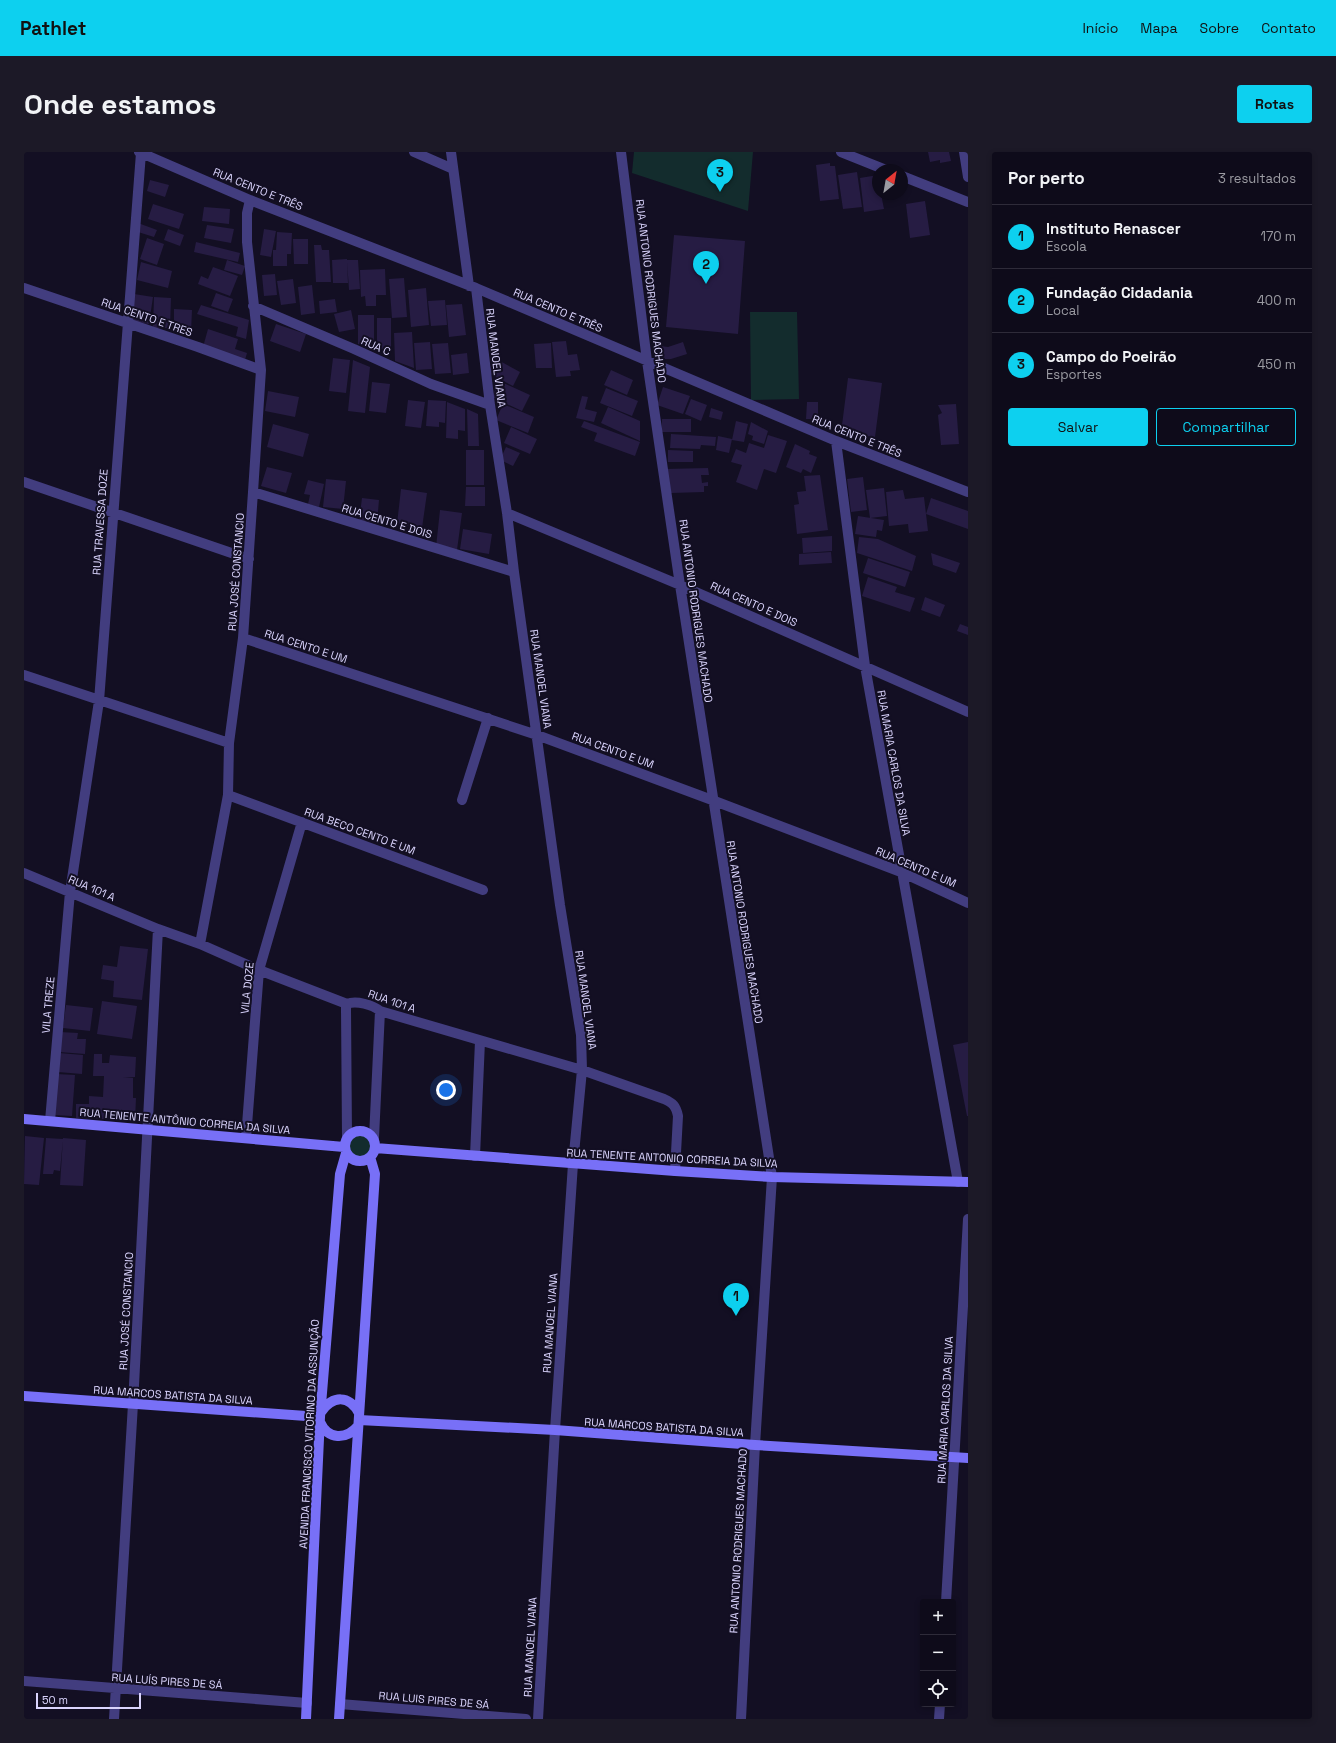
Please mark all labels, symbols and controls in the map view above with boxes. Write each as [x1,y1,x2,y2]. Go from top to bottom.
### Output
text: Pathlet [20,16,86,41]
text: Início [1082,19,1118,37]
text: Mapa [1140,19,1178,37]
text: Sobre [1200,19,1239,37]
text: Contato [1261,19,1316,37]
button: Rotas [1237,85,1312,123]
text: Onde estamos [24,86,217,122]
pin: 3 [707,159,733,192]
north arrow [872,164,908,200]
street label: RUA CENTO E TRÊS [211,165,305,214]
text: Por perto [1008,167,1085,189]
text: 3 resultados [1218,170,1296,187]
street label: RUA ANTONIO RODRIGUES MACHADO [633,198,669,384]
text: Instituto Renascer [1046,219,1181,238]
text: 1 [1018,228,1024,245]
text: 170 m [1260,228,1296,245]
text: Escola [1046,238,1087,255]
pin: 2 [693,251,719,284]
text: Fundação Cidadania [1046,283,1193,302]
street label: RUA CENTO E TRÊS [511,285,605,335]
text: 2 [1017,292,1025,309]
text: 400 m [1257,292,1296,309]
street label: RUA CENTO E TRES [99,295,195,339]
text: Local [1046,302,1080,319]
street label: RUA MANOEL VIANA [483,307,509,409]
street label: RUA C [359,333,393,359]
text: Campo do Poeirão [1046,347,1176,366]
text: 3 [1017,356,1025,373]
text: 450 m [1257,356,1296,373]
text: Esportes [1046,366,1102,383]
button: Salvar [1008,408,1148,446]
button: Compartilhar [1156,408,1296,446]
street label: RUA CENTO E TRÊS [810,412,904,461]
street label: RUA TRAVESSA DOZE [89,468,111,576]
street label: RUA CENTO E DOIS [340,501,434,541]
street label: RUA JOSÉ CONSTANCIO [225,512,247,632]
street label: RUA ANTONIO RODRIGUES MACHADO [676,518,716,704]
street label: RUA CENTO E DOIS [708,579,800,630]
street label: RUA CENTO E UM [263,626,349,666]
street label: RUA MANOEL VIANA [527,628,555,730]
street label: RUA MARIA CARLOS DA SILVA [874,689,914,837]
street label: RUA CENTO E UM [570,729,656,771]
street label: RUA BECO CENTO E UM [303,804,417,858]
street label: RUA ANTONIO RODRIGUES MACHADO [724,840,766,1024]
street label: RUA CENTO E UM [873,844,959,890]
street label: RUA 101 A [66,872,118,904]
street label: RUA MANOEL VIANA [572,949,600,1051]
street label: VILA DOZE [237,961,257,1015]
street label: VILA TREZE [39,976,57,1034]
street label: RUA 101 A [366,986,418,1016]
your location [436,1080,456,1100]
street label: RUA TENENTE ANTÔNIO CORREIA DA SILVA [79,1105,291,1137]
street label: RUA TENENTE ANTONIO CORREIA DA SILVA [566,1145,778,1171]
street label: RUA JOSÉ CONSTANCIO [116,1252,136,1370]
street label: RUA MANOEL VIANA [540,1273,560,1373]
pin: 1 [723,1283,749,1316]
street label: AVENIDA FRANCISCO VITORINO DA ASSUNÇÃO [296,1319,322,1549]
street label: RUA MARIA CARLOS DA SILVA [934,1336,956,1484]
street label: RUA MARCOS BATISTA DA SILVA [93,1382,253,1408]
street label: RUA MARCOS BATISTA DA SILVA [584,1414,744,1440]
street label: RUA ANTONIO RODRIGUES MACHADO [726,1448,750,1634]
street label: RUA MANOEL VIANA [520,1597,540,1697]
map controls [920,1599,956,1707]
button: + [920,1599,956,1635]
button: − [920,1635,956,1671]
street label: RUA LUÍS PIRES DE SÁ [111,1670,223,1692]
button: locate [920,1671,956,1707]
street label: RUA LUIS PIRES DE SÁ [378,1688,490,1712]
scale bar [36,1691,141,1710]
text: 50 m [42,1693,68,1707]

